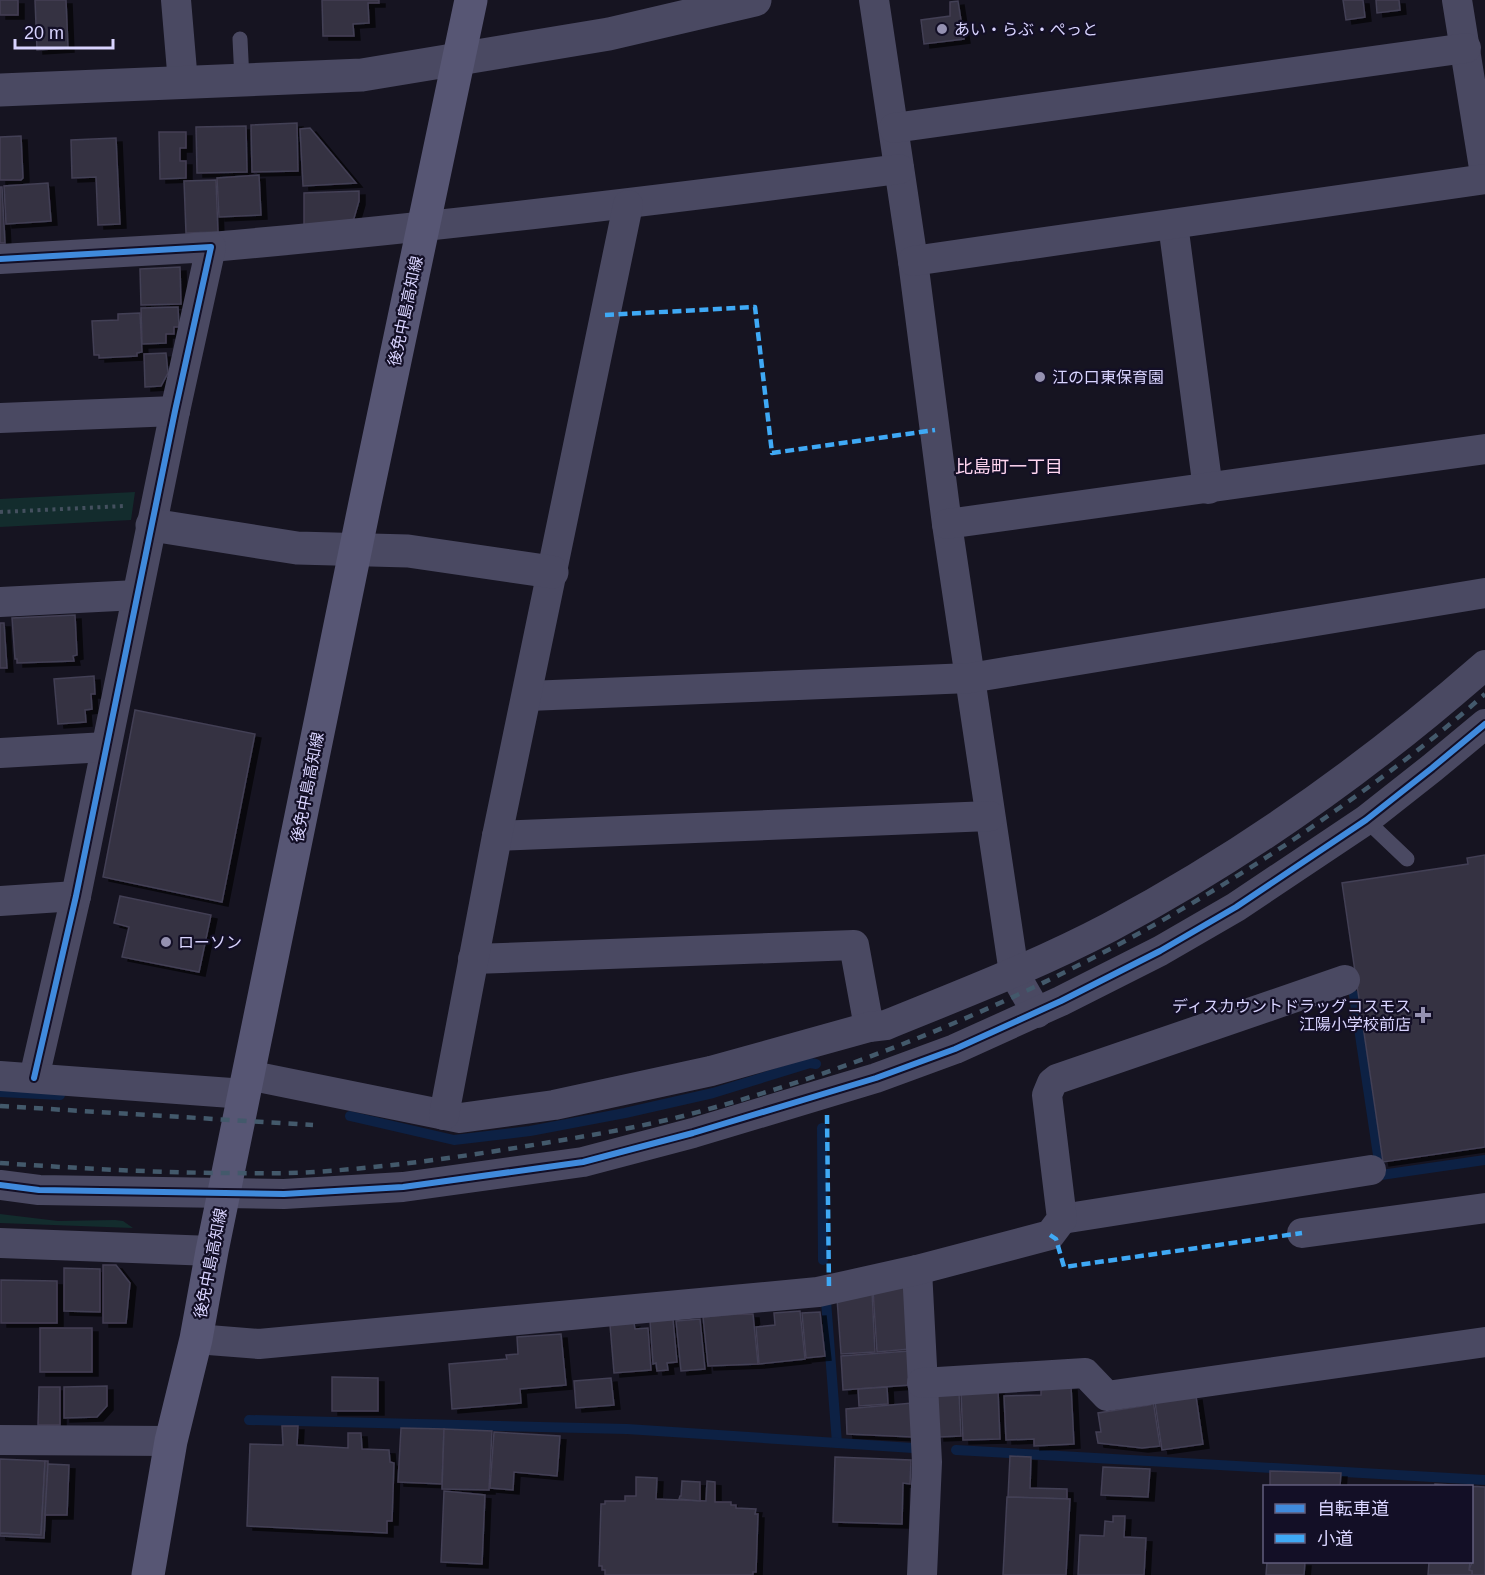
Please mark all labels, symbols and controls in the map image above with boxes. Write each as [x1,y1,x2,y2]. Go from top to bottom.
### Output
scale bar [15,12,112,50]
place label: あい・らぶ・ぺっと [954,21,1098,38]
marker: あい・らぶ・ぺっと [935,22,949,36]
text: 20 m [24,23,64,43]
street label: 後免中島高知線 [386,255,425,368]
place label: 江の口東保育園 [1052,369,1164,386]
marker: 江の口東保育園 [1033,370,1047,384]
district label: 比島町一丁目 [955,457,1063,477]
street label: 後免中島高知線 [288,730,327,844]
place label: ローソン [178,934,242,951]
marker: ローソン [159,935,173,949]
place label: ディスカウントドラッグコスモス 江陽小学校前店 [1172,998,1411,1033]
marker: ディスカウントドラッグコスモス 江陽小学校前店 [1416,1008,1430,1022]
street label: 後免中島高知線 [191,1206,230,1320]
legend [1263,1485,1473,1563]
text: 自転車道 [1317,1499,1389,1519]
text: 小道 [1317,1529,1353,1549]

